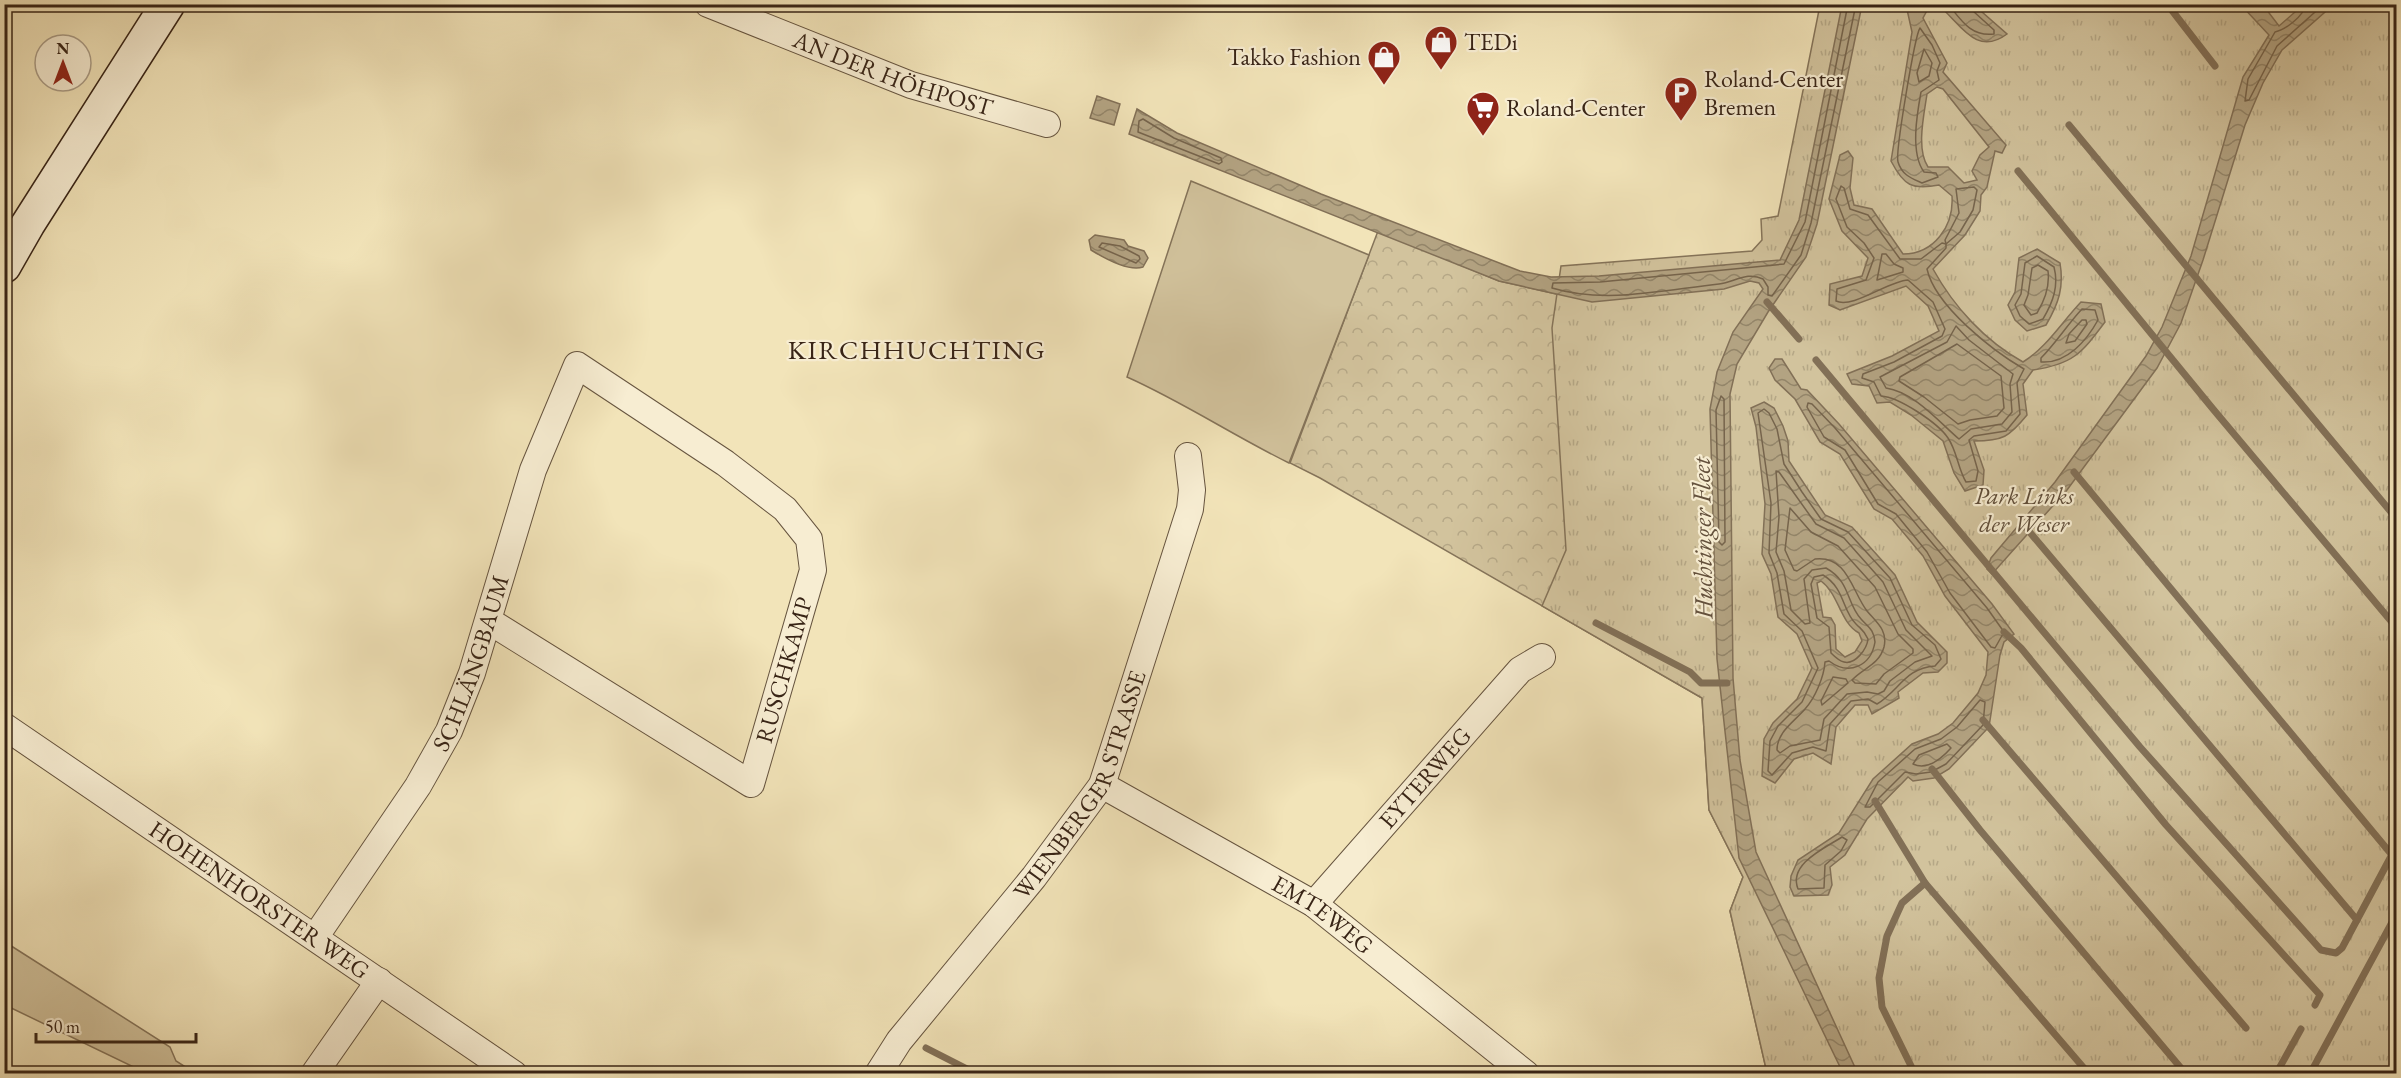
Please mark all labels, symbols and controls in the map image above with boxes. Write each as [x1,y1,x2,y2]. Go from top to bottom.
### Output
street label: AN DER HÖHPOST [788,23,997,123]
shop icon: TEDi [1423,24,1459,71]
place label: TEDi [1464,26,1518,57]
north arrow [33,33,93,93]
text: N [57,38,70,59]
shop icon: Takko Fashion [1366,39,1402,86]
place label: Takko Fashion [1227,41,1361,72]
place label: Roland-Center Bremen [1704,63,1843,122]
parking icon: Roland-Center Bremen [1663,75,1699,122]
supermarket icon: Roland-Center [1465,90,1501,137]
place label: Roland-Center [1506,92,1645,123]
district label: KIRCHHUCHTING [788,332,1046,367]
water label: Huchtinger Fleet [1684,455,1720,620]
park label: Park Links der Weser [1974,480,2074,539]
street label: SCHLÄNGBAUM [425,571,516,757]
street label: RUSCHKAMP [748,593,819,746]
street label: WIENBERGER STRASSE [1006,667,1153,906]
street label: EYTERWEG [1372,720,1478,835]
street label: HOHENHORSTER WEG [143,814,376,986]
street label: EMTEWEG [1267,868,1380,961]
scale bar [36,1006,196,1044]
text: 50 m [45,1015,80,1038]

